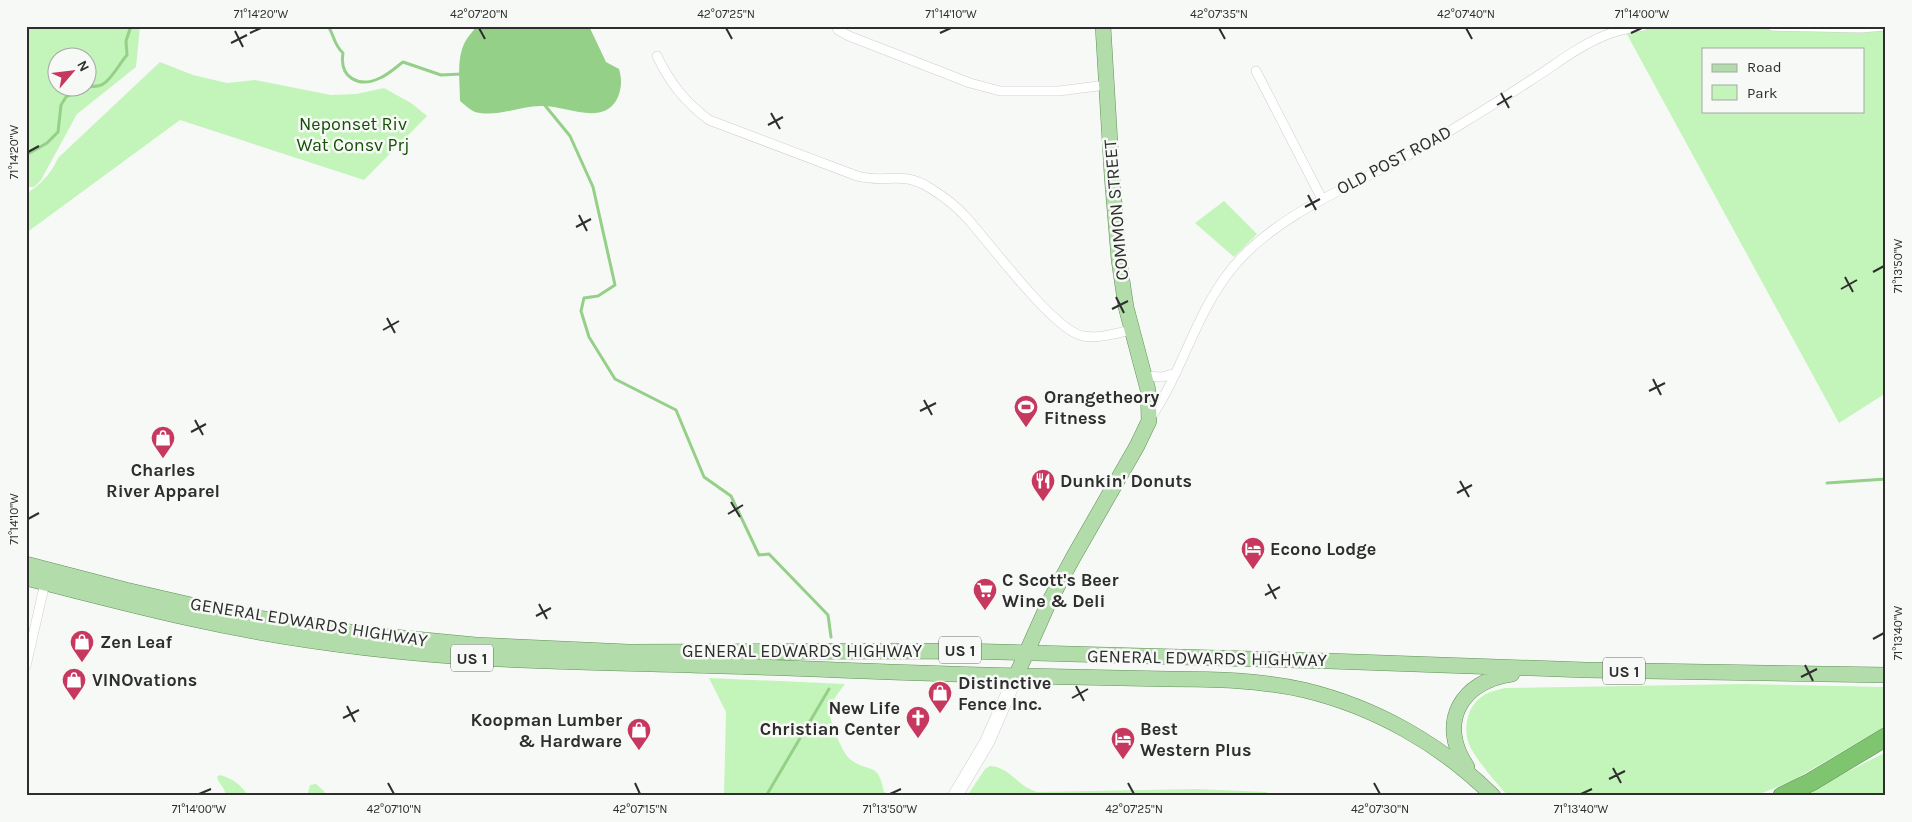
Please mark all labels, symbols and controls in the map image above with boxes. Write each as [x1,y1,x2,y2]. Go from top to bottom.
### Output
text: 71°14'20"W [234,7,288,21]
text: 42°07'20"N [450,7,508,21]
text: 42°07'25"N [697,7,755,21]
text: 71°14'10"W [925,7,977,21]
text: 42°07'35"N [1190,7,1248,21]
text: 42°07'40"N [1437,7,1495,21]
text: 71°14'00"W [1615,7,1670,21]
north arrow [48,48,98,98]
legend [1702,48,1864,112]
text: N [73,58,93,75]
text: Road [1747,58,1782,76]
text: Park [1747,84,1777,102]
park label: Neponset Riv Wat Consv Prj [296,113,410,156]
street label: OLD POST ROAD [1333,121,1455,199]
text: 71°14'20"W [7,125,21,179]
street label: COMMON STREET [1099,139,1133,281]
text: 71°13'50"W [1891,238,1905,293]
place label: Orangetheory Fitness [1044,386,1159,429]
sports icon: Orangetheory Fitness [1013,394,1039,428]
shop icon: Charles River Apparel [150,425,176,459]
place label: Charles River Apparel [106,459,220,502]
restaurant icon: Dunkin' Donuts [1030,468,1056,502]
place label: Dunkin' Donuts [1060,470,1192,492]
text: 71°14'10"W [7,493,21,545]
hotel icon: Econo Lodge [1240,536,1266,570]
place label: Econo Lodge [1270,538,1376,560]
place label: C Scott's Beer Wine & Deli [1002,569,1118,612]
supermarket icon: C Scott's Beer Wine & Deli [972,577,998,611]
street label: GENERAL EDWARDS HIGHWAY [189,592,429,652]
text: 71°13'40"W [1891,605,1905,660]
shop icon: Zen Leaf [69,629,95,663]
place label: Zen Leaf [100,631,173,653]
road number: US 1 [939,636,981,664]
street label: GENERAL EDWARDS HIGHWAY [682,640,922,662]
road number: US 1 [451,644,493,671]
street label: GENERAL EDWARDS HIGHWAY [1087,645,1327,671]
road number: US 1 [1603,658,1645,684]
shop icon: VINOvations [61,667,87,701]
place label: VINOvations [92,669,197,691]
place label: Distinctive Fence Inc. [958,672,1051,715]
shop icon: Distinctive Fence Inc. [927,680,953,714]
place label: New Life Christian Center [760,697,900,740]
church icon: New Life Christian Center [905,705,931,739]
place label: Koopman Lumber & Hardware [471,709,622,752]
shop icon: Koopman Lumber & Hardware [626,717,652,751]
place label: Best Western Plus [1140,718,1252,761]
hotel icon: Best Western Plus [1110,726,1136,760]
text: 71°14'00"W [172,802,227,816]
text: 42°07'10"N [366,802,422,816]
text: 42°07'15"N [613,802,667,816]
text: 71°13'50"W [863,802,918,816]
text: 42°07'25"N [1105,802,1163,816]
text: 42°07'30"N [1351,802,1409,816]
text: 71°13'40"W [1554,802,1609,816]

